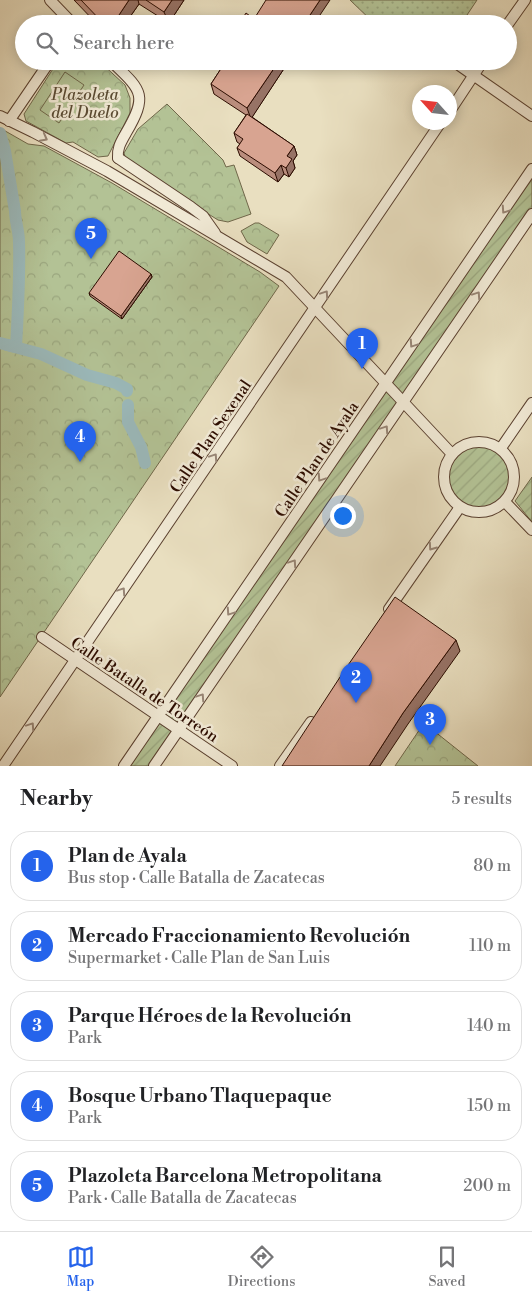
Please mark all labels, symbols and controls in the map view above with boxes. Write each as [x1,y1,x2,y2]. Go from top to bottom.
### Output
search box [15,15,517,70]
icon: search [33,29,61,57]
text: Search here [73,31,174,55]
park label: Plazoleta del Duelo [51,85,119,123]
north arrow [412,85,457,130]
one-way arrow [39,131,48,141]
one-way arrow [501,204,511,213]
pin: 5 [75,218,107,259]
one-way arrow [319,290,328,300]
one-way arrow [471,291,480,301]
pin: 1 [346,328,378,369]
one-way arrow [410,338,419,348]
street label: Calle Plan Sexenal [166,376,256,497]
street label: Calle Plan de Ayala [271,397,364,521]
pin: 4 [64,421,96,462]
one-way arrow [379,425,388,435]
one-way arrow [208,453,217,463]
one-way arrow [318,472,327,482]
your location [330,503,356,529]
one-way arrow [429,542,438,551]
one-way arrow [287,559,296,569]
one-way arrow [116,588,125,597]
one-way arrow [226,607,236,616]
street label: Calle Batalla de Torreón [67,633,223,747]
pin: 2 [340,662,372,703]
one-way arrow [195,693,204,703]
pin: 3 [414,704,446,745]
one-way arrow [25,722,34,731]
text: Nearby [20,786,93,812]
text: 5 results [451,789,512,809]
text: Plan de Ayala [68,844,187,868]
text: 1 [33,856,41,876]
text: 80 m [473,856,511,876]
text: Bus stop · Calle Batalla de Zacatecas [68,868,325,888]
text: Mercado Fraccionamiento Revolución [68,924,410,948]
text: 2 [32,936,42,956]
text: 110 m [469,936,511,956]
text: Supermarket · Calle Plan de San Luis [68,948,330,968]
text: Parque Héroes de la Revolución [68,1004,351,1028]
text: 3 [32,1016,42,1036]
text: 140 m [467,1016,511,1036]
text: Park [68,1028,101,1048]
text: Bosque Urbano Tlaquepaque [68,1084,332,1108]
text: 4 [32,1096,42,1116]
text: 150 m [467,1096,511,1116]
text: Park [68,1108,101,1128]
text: Plazoleta Barcelona Metropolitana [68,1164,382,1188]
text: 5 [32,1176,42,1196]
text: 200 m [463,1176,511,1196]
text: Park · Calle Batalla de Zacatecas [68,1188,297,1208]
tab: Map [67,1243,95,1291]
tab: Directions [228,1243,295,1291]
tab: Saved [429,1243,465,1291]

